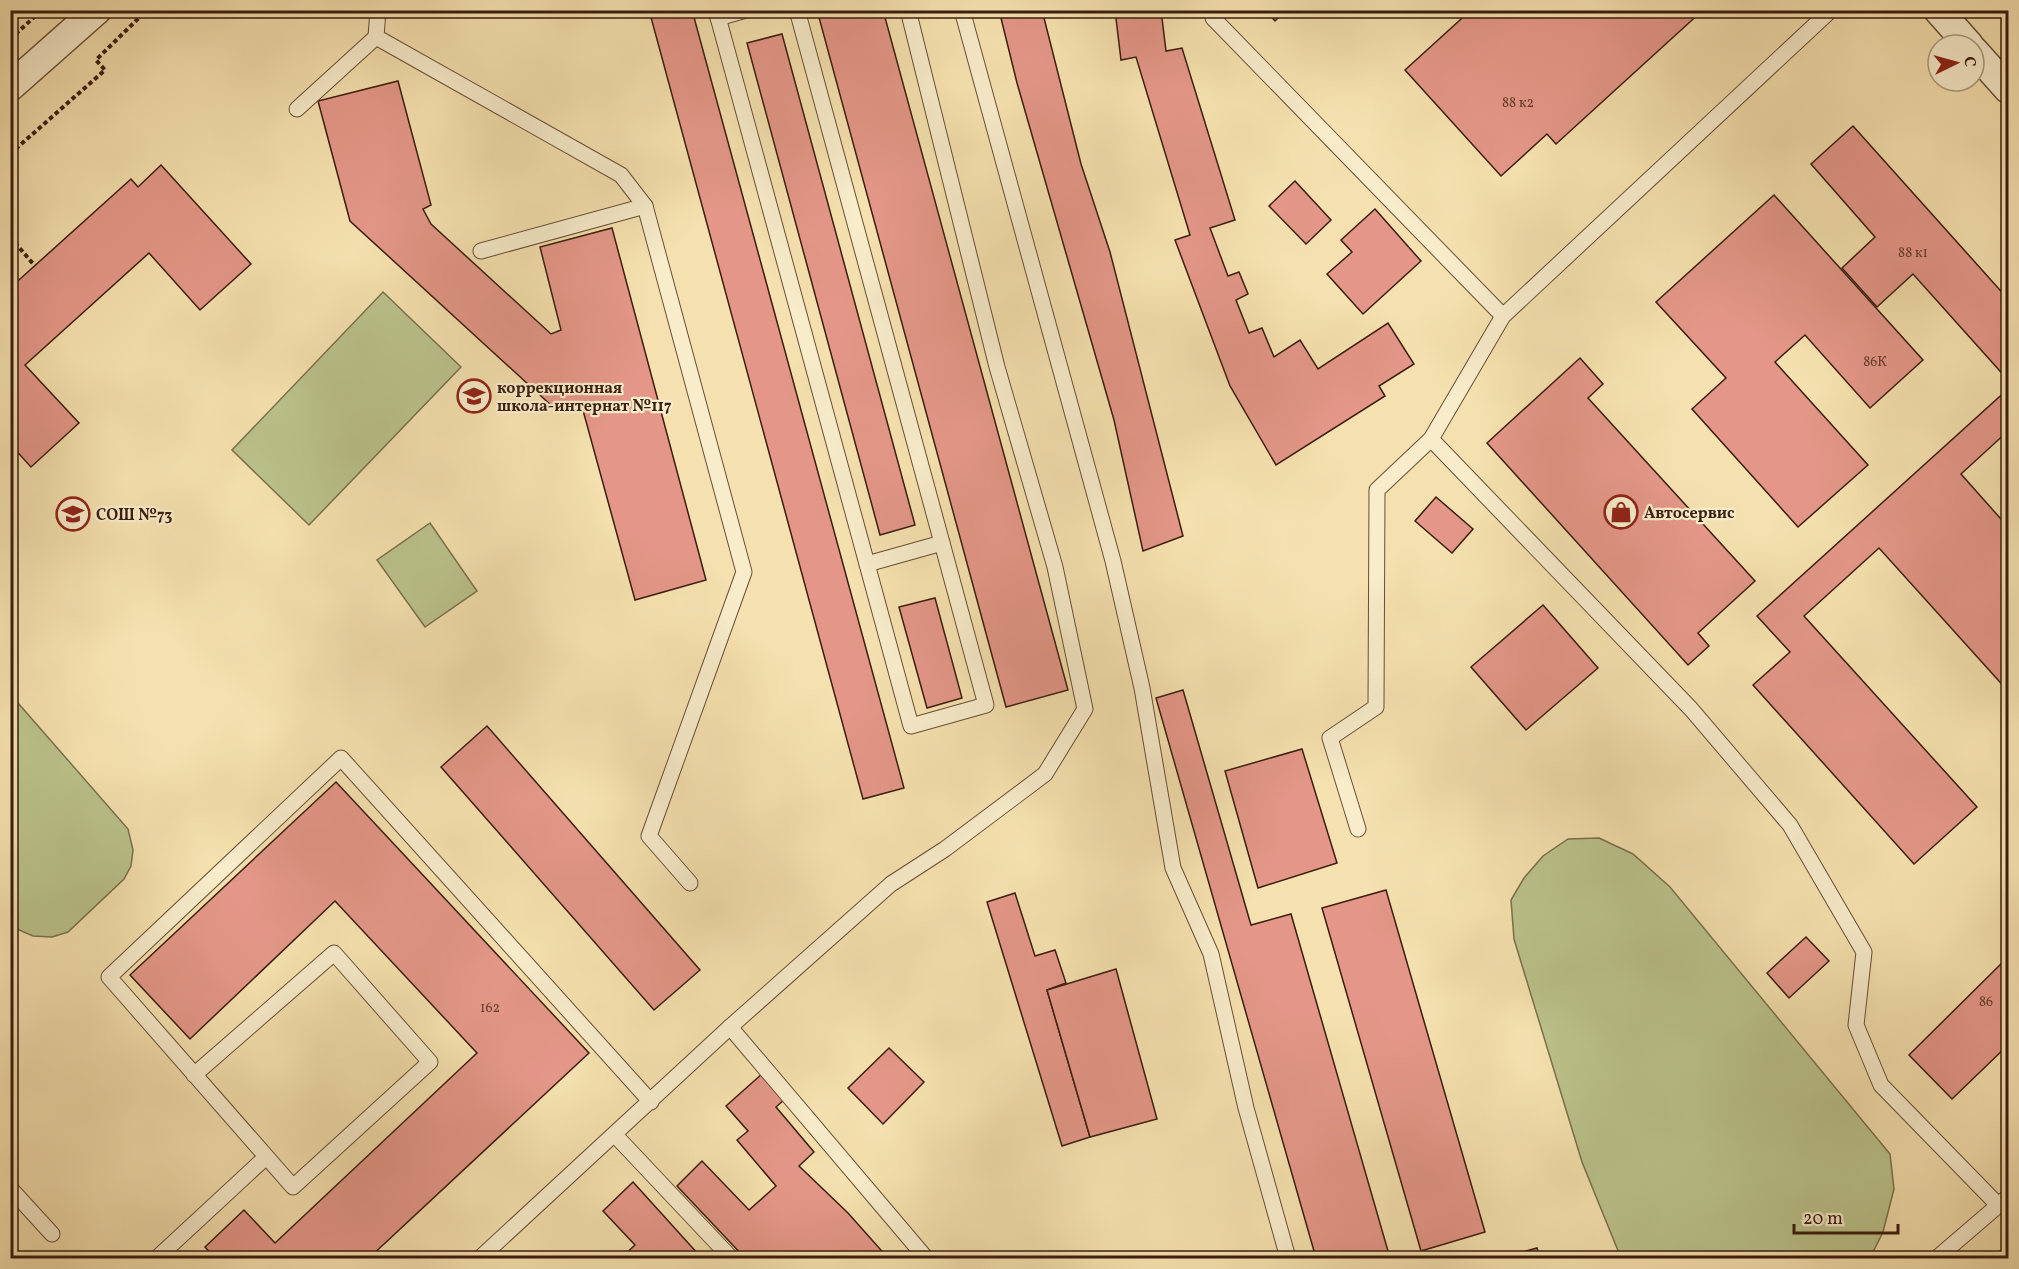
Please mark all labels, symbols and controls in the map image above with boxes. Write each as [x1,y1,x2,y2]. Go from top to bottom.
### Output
north arrow [1926,33,1986,93]
text: С [1958,56,1980,68]
house number: 88 к2 [1502,94,1534,113]
house number: 88 к1 [1898,244,1928,263]
house number: 86К [1863,353,1887,372]
school or university icon: коррекционная школа-интернат №117 [456,378,492,414]
place label: коррекционная школа-интернат №117 [497,378,672,418]
shop icon: Автосервис [1603,494,1639,530]
school or university icon: СОШ №73 [55,496,91,532]
place label: Автосервис [1644,503,1735,525]
place label: СОШ №73 [96,505,173,527]
house number: 86 [1979,993,1993,1012]
house number: 162 [480,999,500,1018]
scale bar [1794,1197,1898,1235]
text: 20 m [1803,1207,1843,1232]

